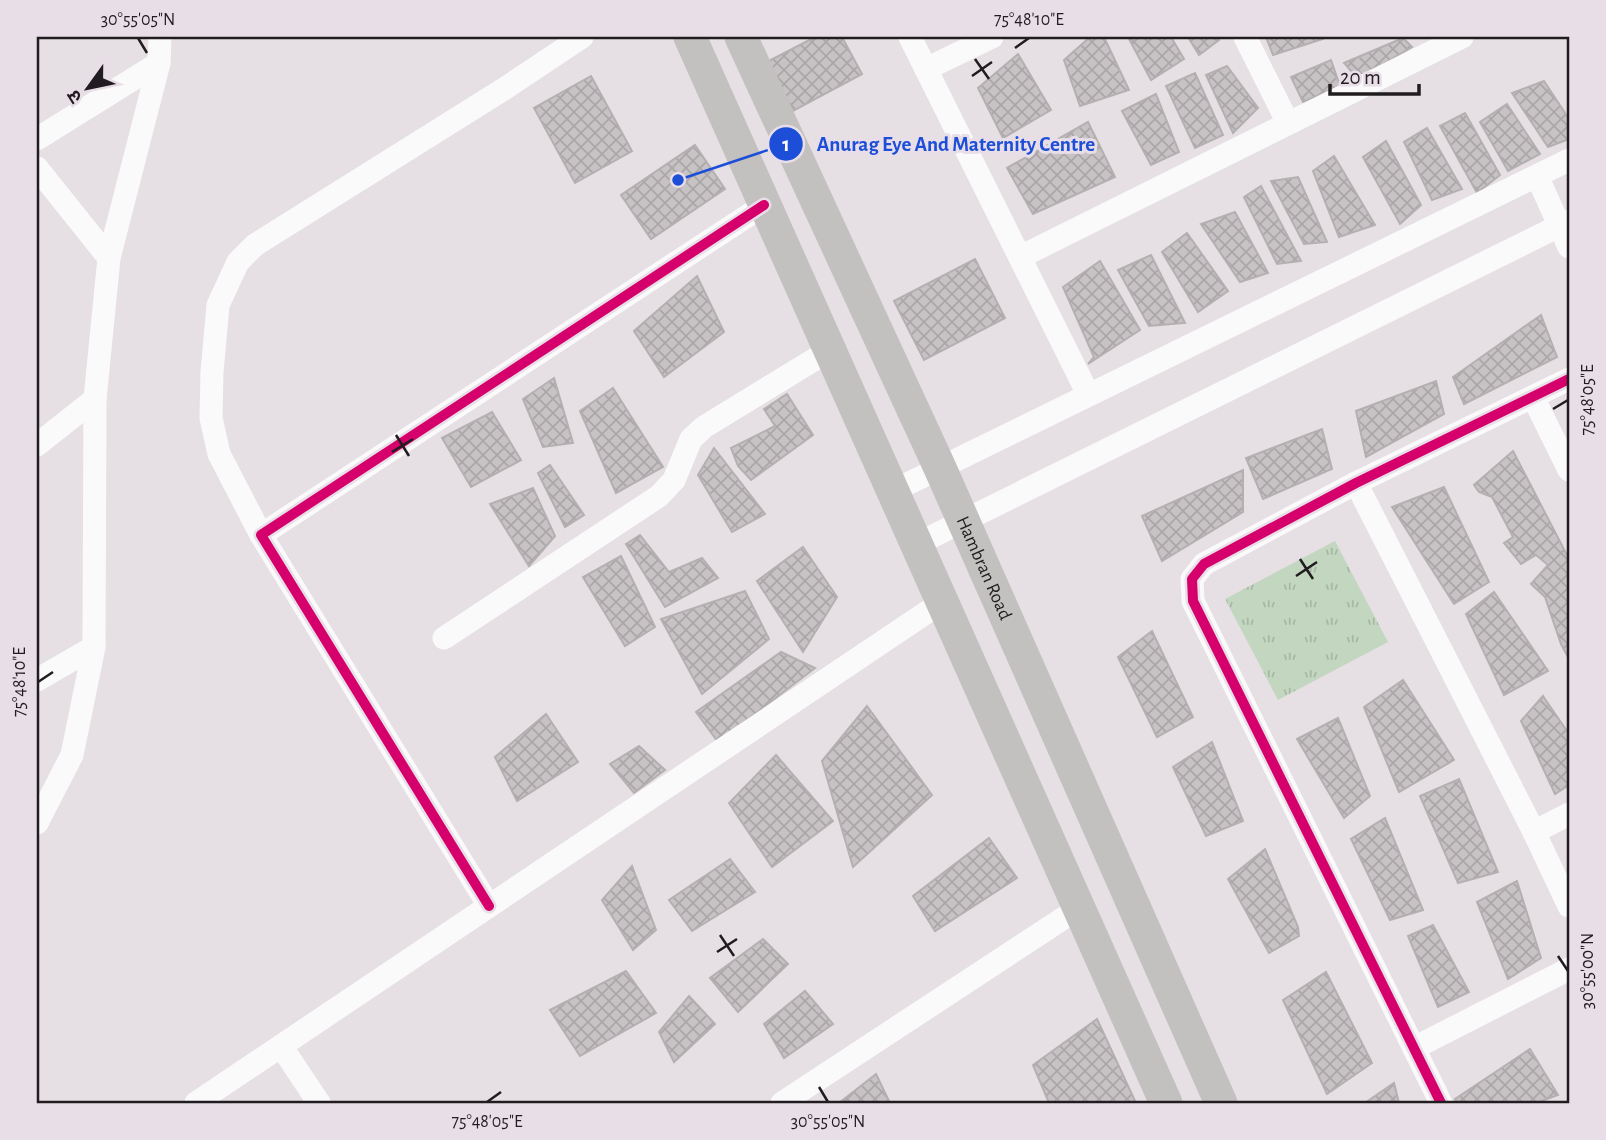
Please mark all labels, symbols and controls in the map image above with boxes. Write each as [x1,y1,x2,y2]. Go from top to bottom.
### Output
text: 30°55'05"N [101,11,175,29]
text: 75°48'10"E [994,11,1064,29]
north arrow [52,52,122,122]
scale bar [1330,52,1419,96]
text: 20 m [1340,67,1381,88]
text: उ [64,86,86,106]
callout: Anurag Eye And Maternity Centre [768,123,1109,165]
text: 1 [782,134,790,155]
text: Anurag Eye And Maternity Centre [817,134,1095,155]
text: 75°48'05"E [1579,364,1597,436]
street label: Hambran Road [953,513,1015,623]
text: 75°48'10"E [11,647,29,717]
text: 30°55'00"N [1579,933,1597,1009]
text: 75°48'05"E [451,1113,523,1131]
text: 30°55'05"N [791,1113,865,1131]

